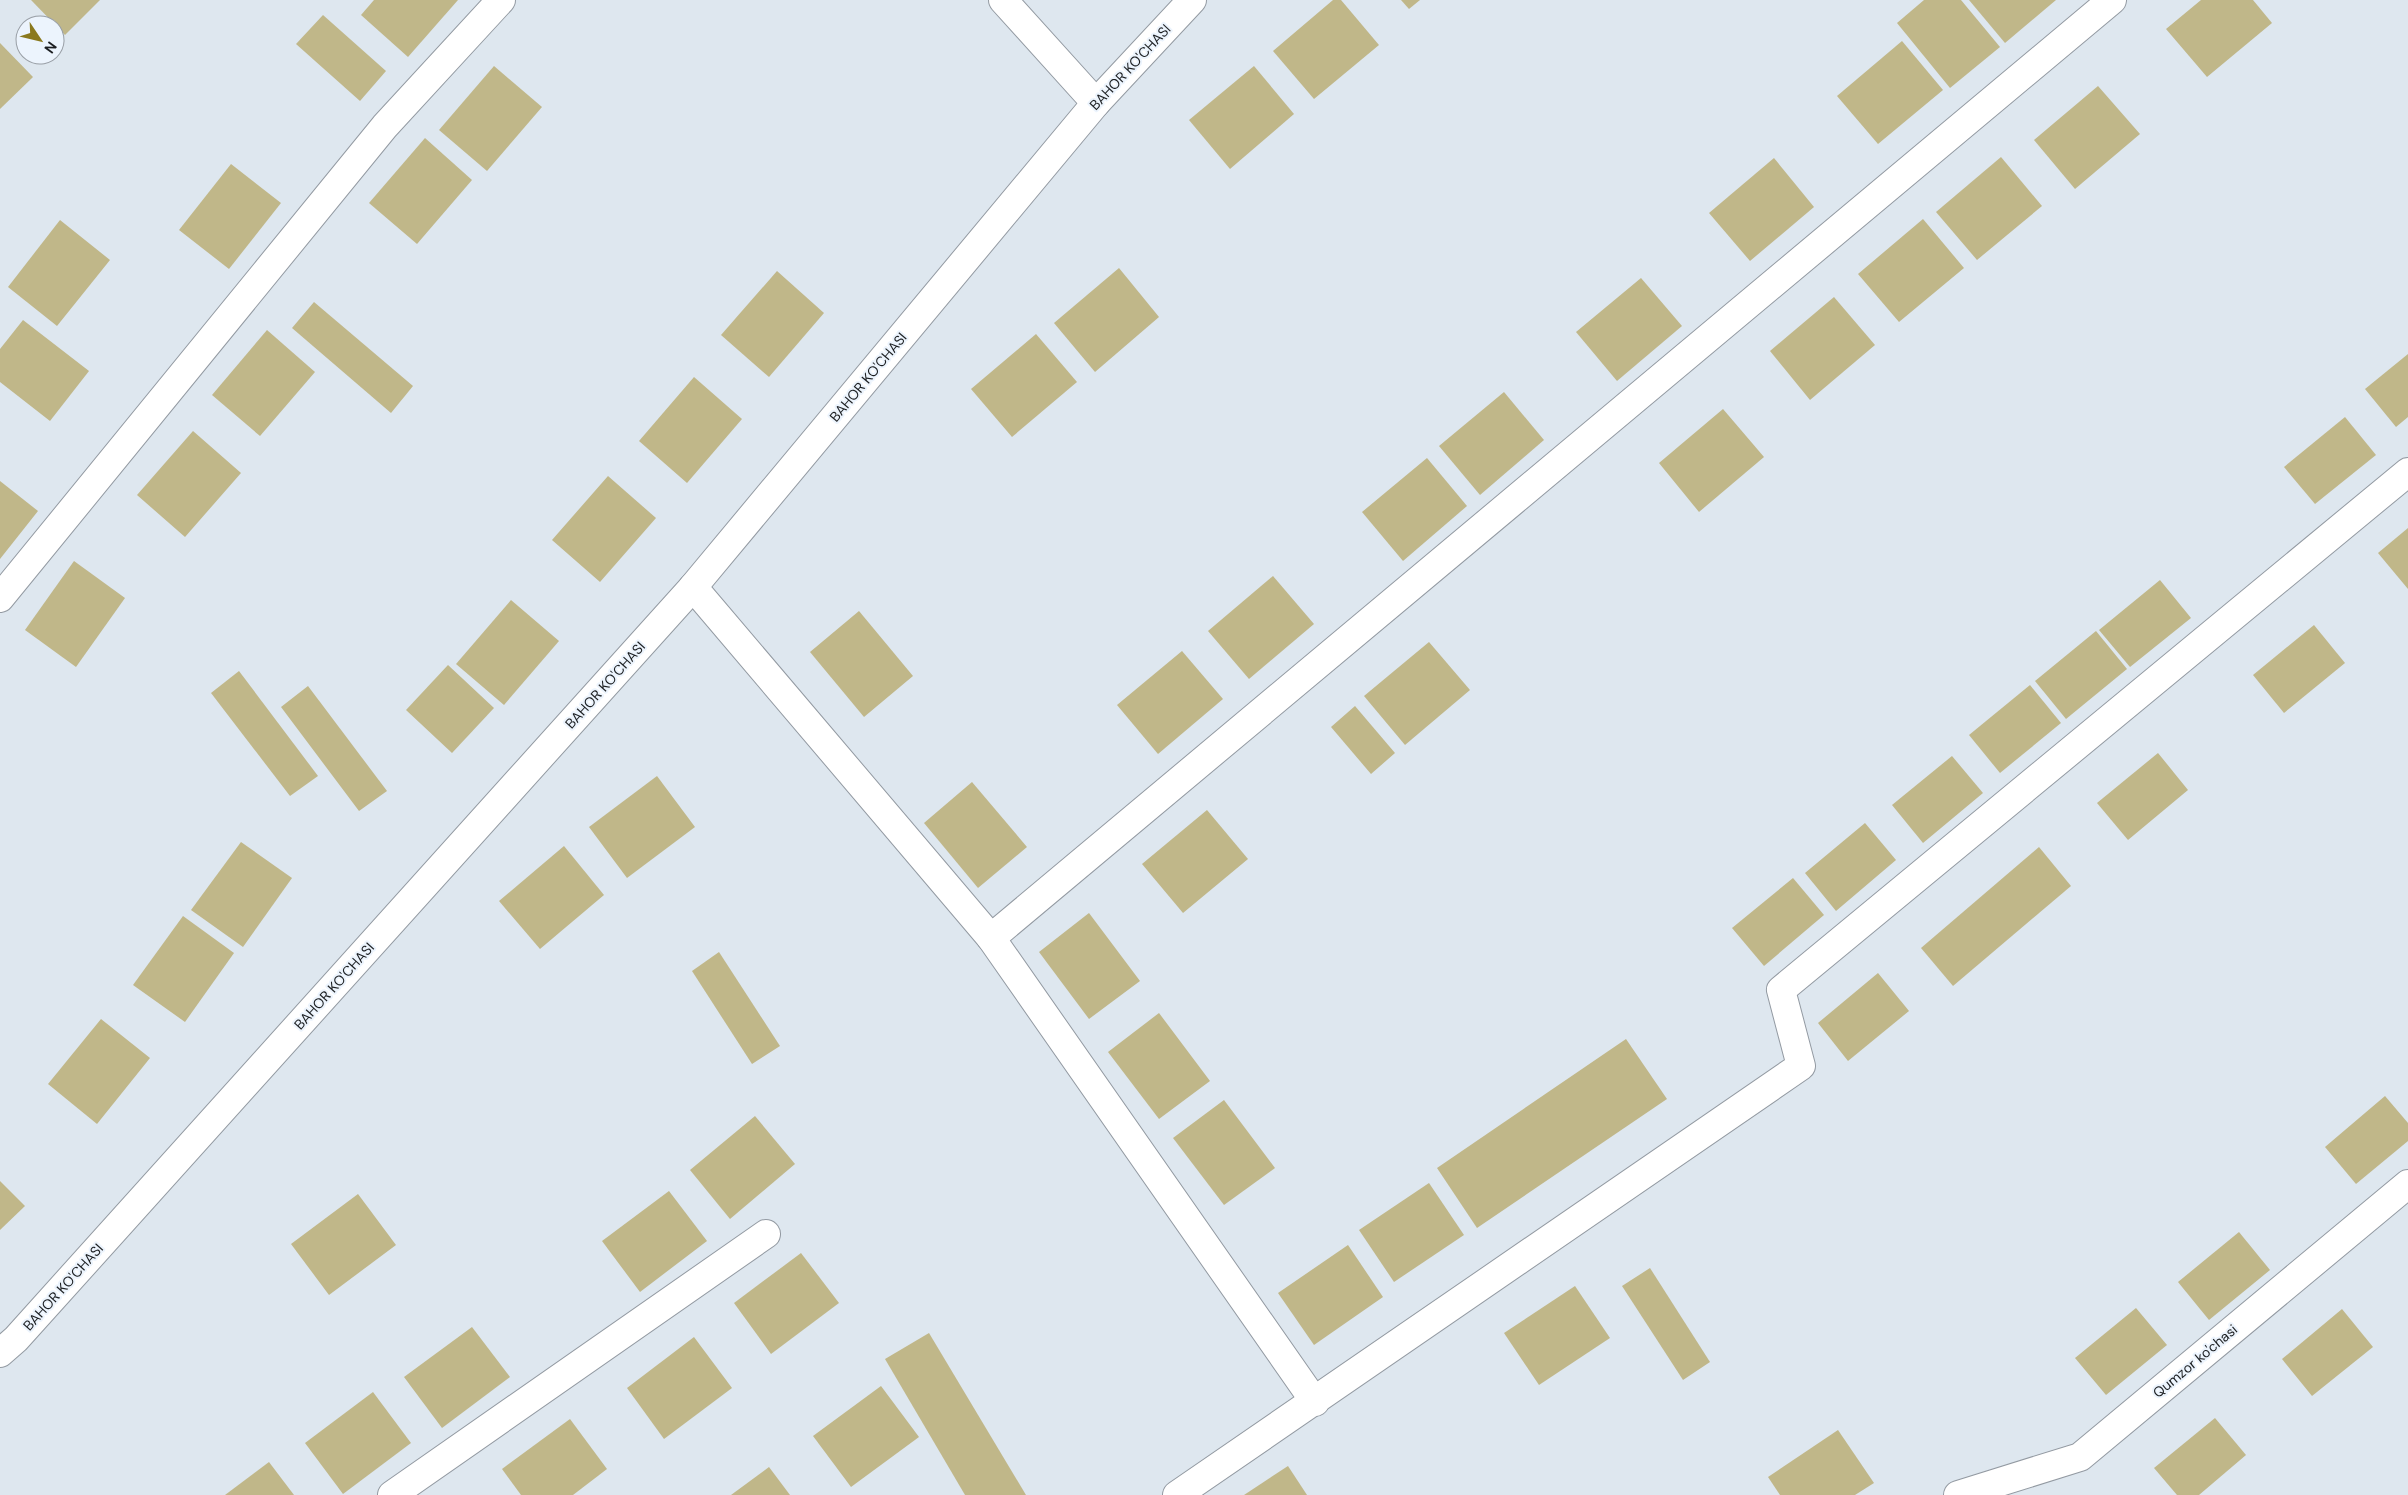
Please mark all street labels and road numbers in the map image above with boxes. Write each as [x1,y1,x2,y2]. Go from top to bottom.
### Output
street label: BAHOR KO'CHASI [1086,20,1174,114]
street label: BAHOR KO'CHASI [825,329,911,425]
street label: BAHOR KO'CHASI [561,638,649,732]
street label: BAHOR KO'CHASI [290,939,378,1033]
street label: BAHOR KO'CHASI [19,1240,107,1334]
street label: Qumzor ko'chasi [2149,1320,2241,1402]

